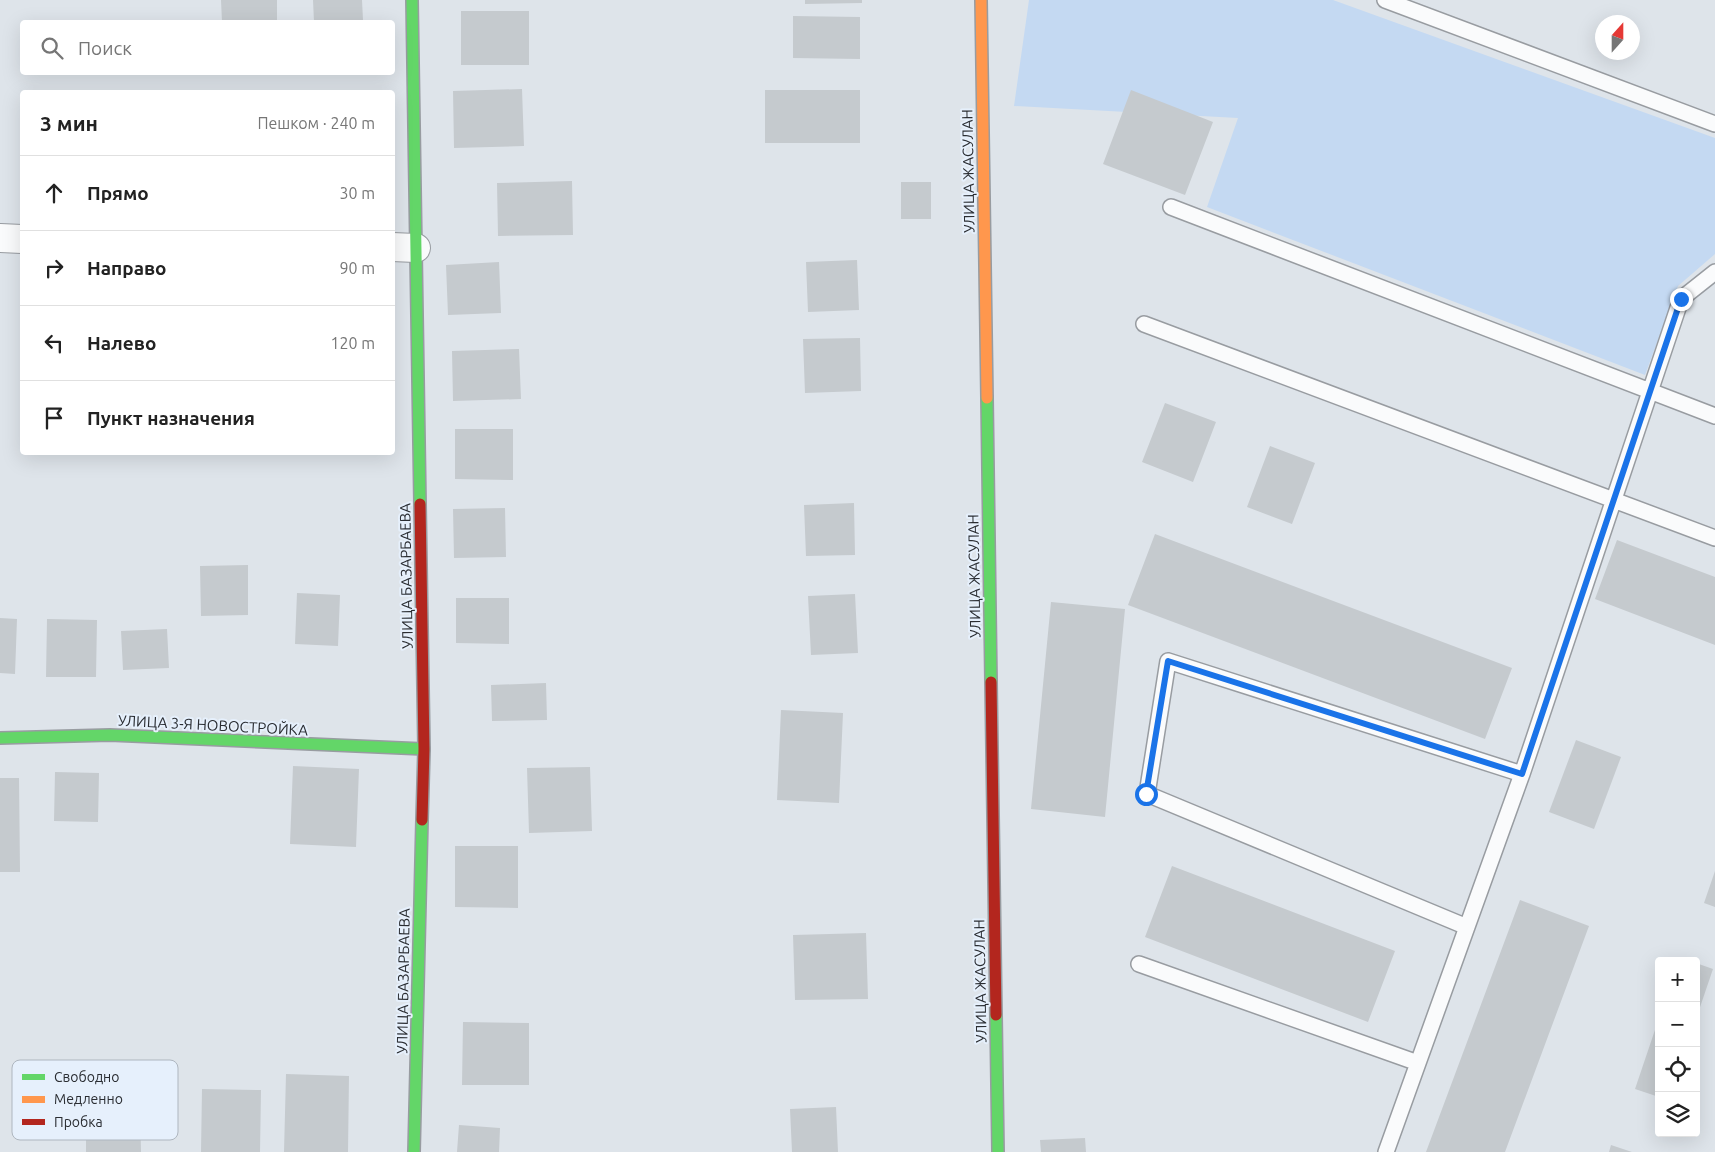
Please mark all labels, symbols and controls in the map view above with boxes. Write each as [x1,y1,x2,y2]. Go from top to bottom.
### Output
north arrow [1595,15,1640,60]
search box [20,20,395,75]
icon: search [38,34,66,62]
text: Поиск [78,37,132,59]
street label: УЛИЦА ЖАСУЛАН [958,109,978,233]
text: 3 мин [40,111,98,135]
text: Пешком · 240 m [257,114,375,132]
icon: ahead [40,179,68,207]
text: Прямо [87,182,149,204]
text: 30 m [339,184,375,202]
icon: right [40,254,68,282]
text: Направо [87,257,167,279]
text: 90 m [339,259,375,277]
route end [1670,288,1693,311]
icon: left [40,329,68,357]
text: Налево [87,332,156,354]
text: 120 m [330,334,375,352]
icon: arrive [40,404,68,432]
text: Пункт назначения [87,407,255,429]
street label: УЛИЦА БАЗАРБАЕВА [396,503,416,649]
street label: УЛИЦА ЖАСУЛАН [964,514,984,638]
street label: УЛИЦА 3-Я НОВОСТРОЙКА [118,712,309,738]
route start [1135,783,1158,806]
street label: УЛИЦА БАЗАРБАЕВА [393,908,413,1054]
street label: УЛИЦА ЖАСУЛАН [970,919,990,1043]
map controls [1655,957,1700,1137]
button: + [1655,957,1700,1002]
button: − [1655,1002,1700,1047]
button: locate [1655,1047,1700,1092]
legend [12,1060,178,1140]
text: Свободно [54,1069,119,1085]
text: Медленно [54,1091,123,1107]
button: layers [1655,1092,1700,1137]
text: Пробка [54,1114,103,1130]

